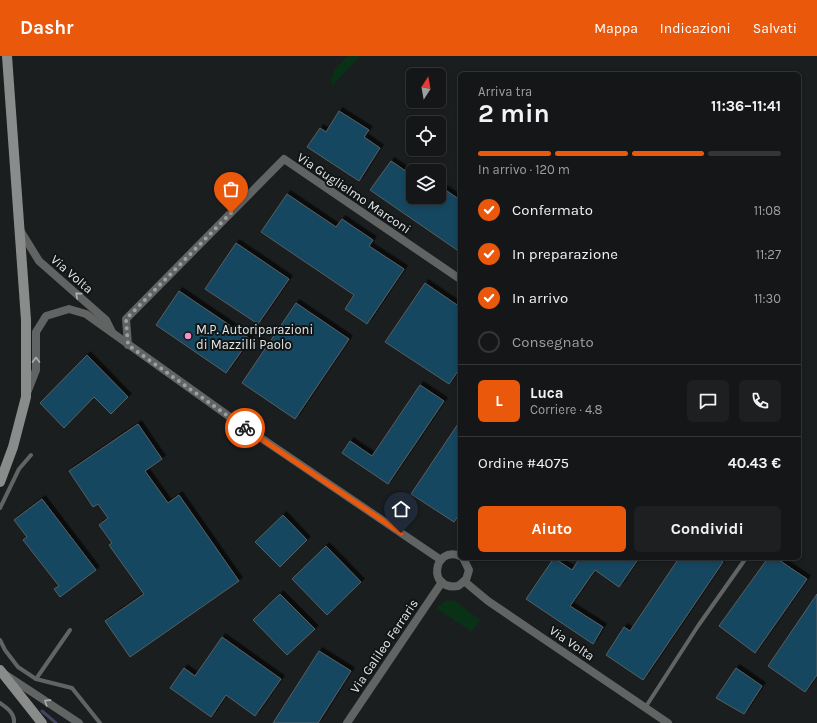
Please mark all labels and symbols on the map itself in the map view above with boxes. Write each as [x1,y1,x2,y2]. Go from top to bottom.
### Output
north arrow [406,68,446,108]
street label: Via Guglielmo Marconi [294,149,414,237]
pin [214,172,248,213]
street label: Via Volta [48,252,96,296]
one-way arrow [75,293,83,300]
place label: M.P. Autoriparazioni di Mazzilli Paolo [196,322,313,352]
marker: M.P. Autoriparazioni di Mazzilli Paolo [183,331,193,341]
one-way arrow [32,357,40,363]
courier [225,408,265,448]
pin [384,492,418,533]
street label: Via Galileo Ferraris [347,596,421,696]
street label: Via Volta [547,622,597,664]
one-way arrow [44,699,51,706]

